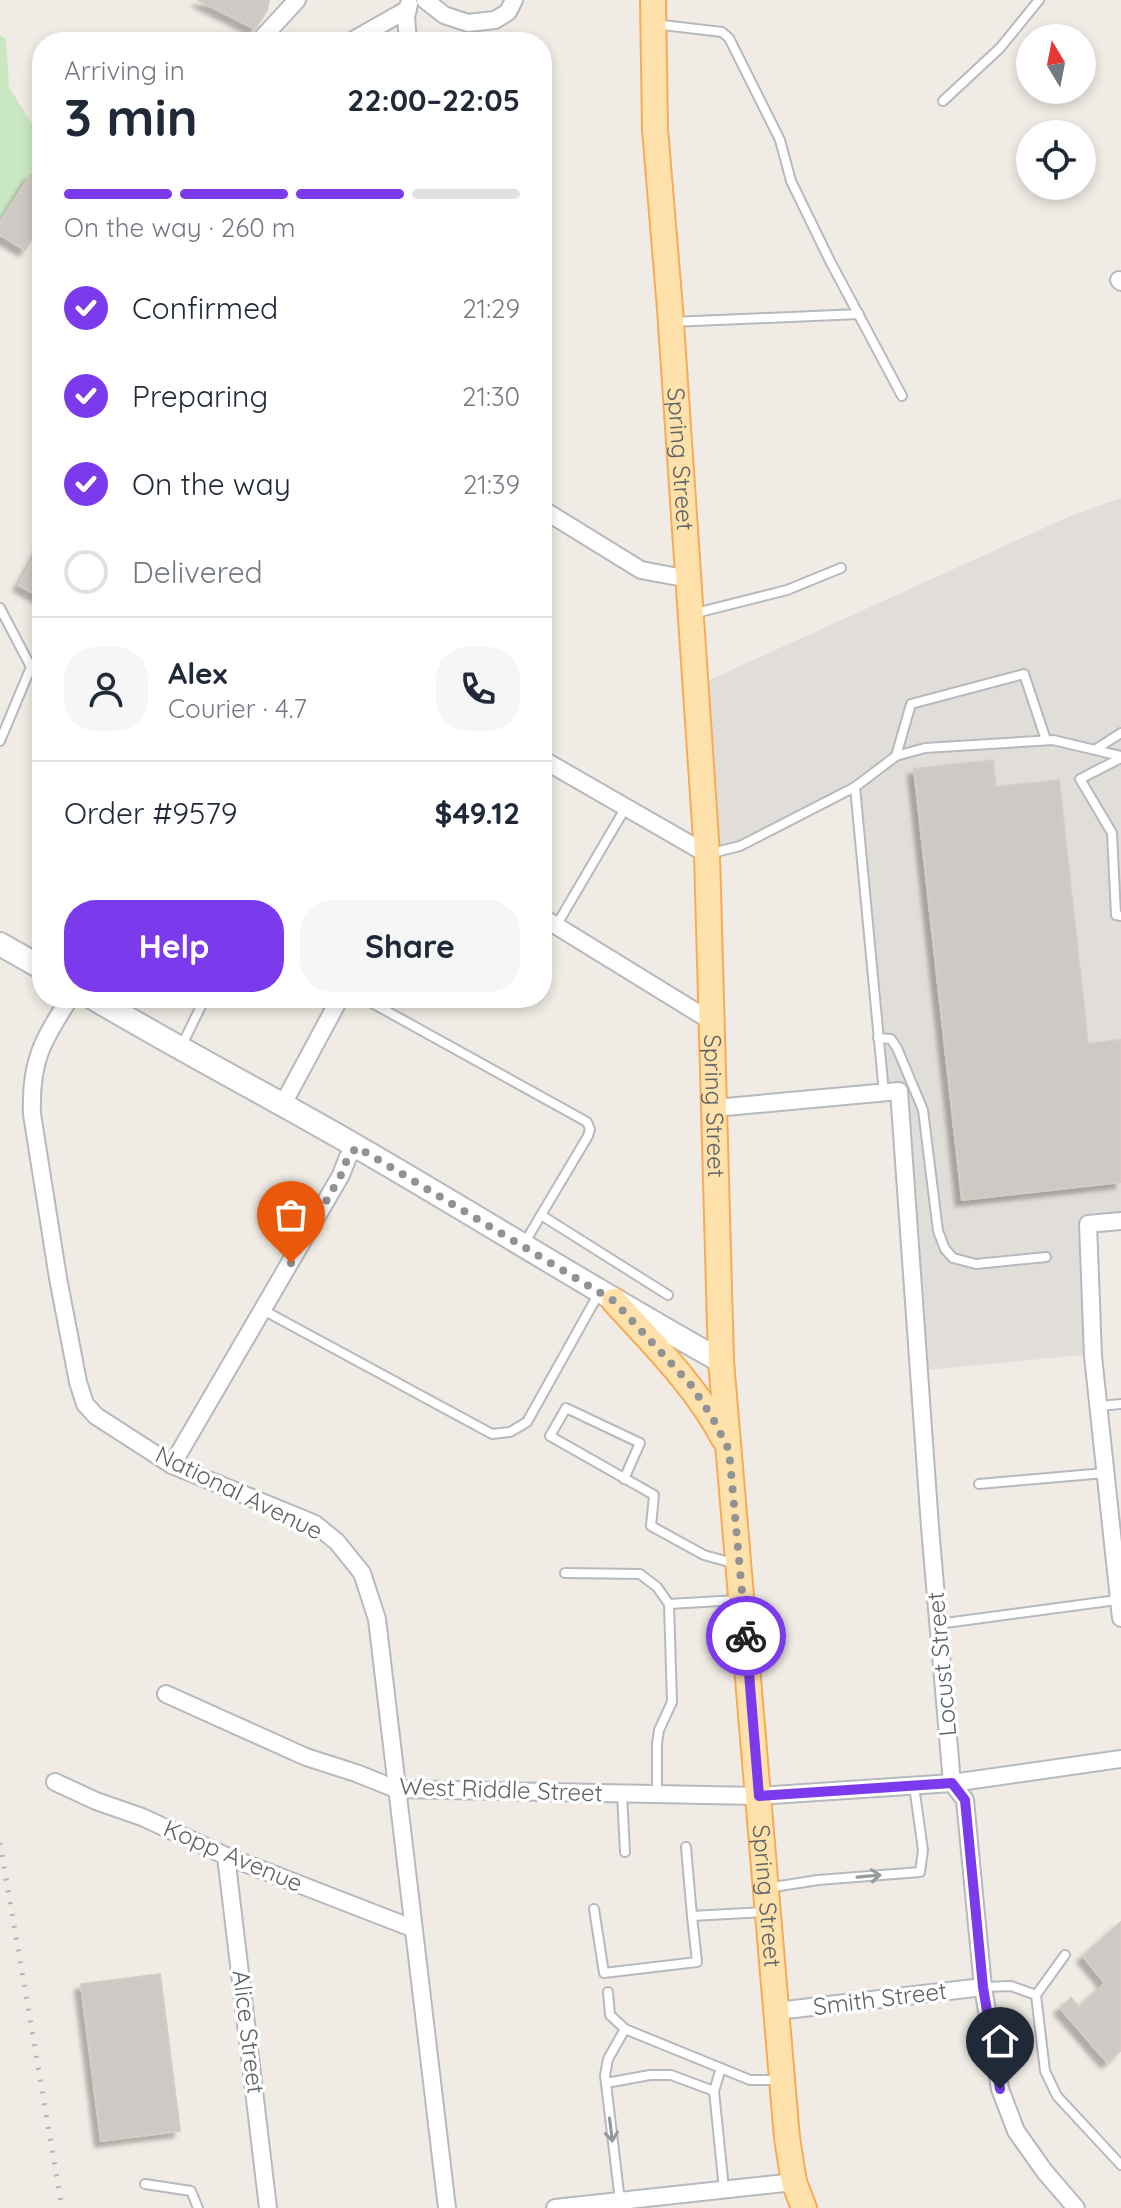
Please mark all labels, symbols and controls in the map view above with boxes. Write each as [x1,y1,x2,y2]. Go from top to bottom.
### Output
north arrow [1016,24,1096,104]
map controls [1016,24,1096,200]
text: Arriving in [64,54,185,87]
text: 22:00–22:05 [347,81,520,119]
text: 3 min [64,84,198,149]
button: locate [1016,120,1096,200]
text: On the way · 260 m [64,211,296,244]
icon: check [64,286,108,330]
text: Confirmed [132,289,278,327]
text: 21:29 [462,292,520,325]
icon: check [64,374,108,418]
text: Preparing [132,377,268,415]
text: 21:30 [462,380,520,413]
street label: Spring Street [661,386,701,532]
icon: check [64,462,108,506]
text: On the way [132,465,291,503]
text: 21:39 [463,468,520,501]
text: Delivered [132,553,263,591]
button: person [64,647,148,731]
button: phone [436,647,520,731]
text: Alex [168,654,227,692]
text: Courier · 4.7 [168,692,307,725]
text: Order #9579 [64,794,238,832]
text: $49.12 [435,794,520,832]
button: Help [64,900,284,992]
button: Share [300,900,520,992]
street label: Spring Street [698,1034,732,1178]
pin [257,1181,325,1263]
icon: bag [269,1193,313,1237]
street label: National Avenue [151,1439,328,1546]
street label: Locust Street [920,1591,962,1738]
courier [706,1596,786,1676]
icon: bike [724,1614,768,1658]
street label: West Riddle Street [399,1770,603,1808]
street label: Kopp Avenue [159,1812,307,1898]
street label: Spring Street [746,1823,788,1969]
one-way arrow [855,1868,882,1883]
street label: Alice Street [227,1968,271,2095]
street label: Smith Street [811,1975,948,2021]
pin [966,2007,1034,2089]
icon: home [978,2019,1022,2063]
one-way arrow [604,2116,619,2143]

